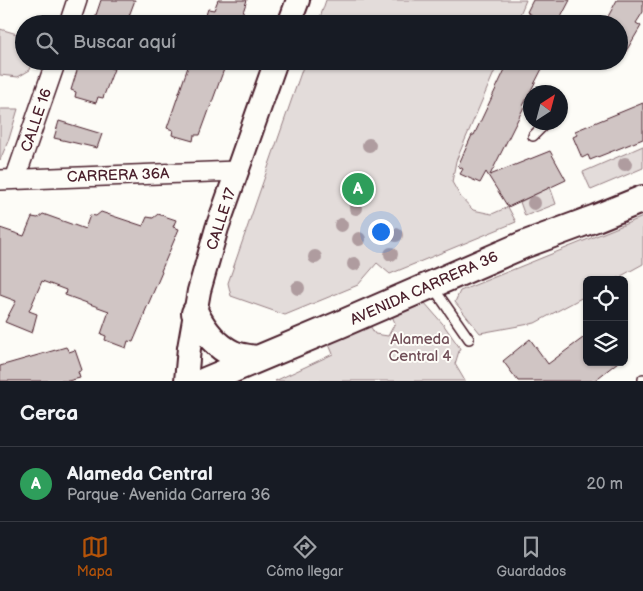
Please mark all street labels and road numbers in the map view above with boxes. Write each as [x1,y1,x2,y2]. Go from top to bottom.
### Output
street label: CALLE 16 [17,86,56,154]
street label: CARRERA 36A [66,164,170,187]
street label: CALLE 17 [203,185,241,253]
street label: AVENIDA CARRERA 36 [347,247,501,330]

